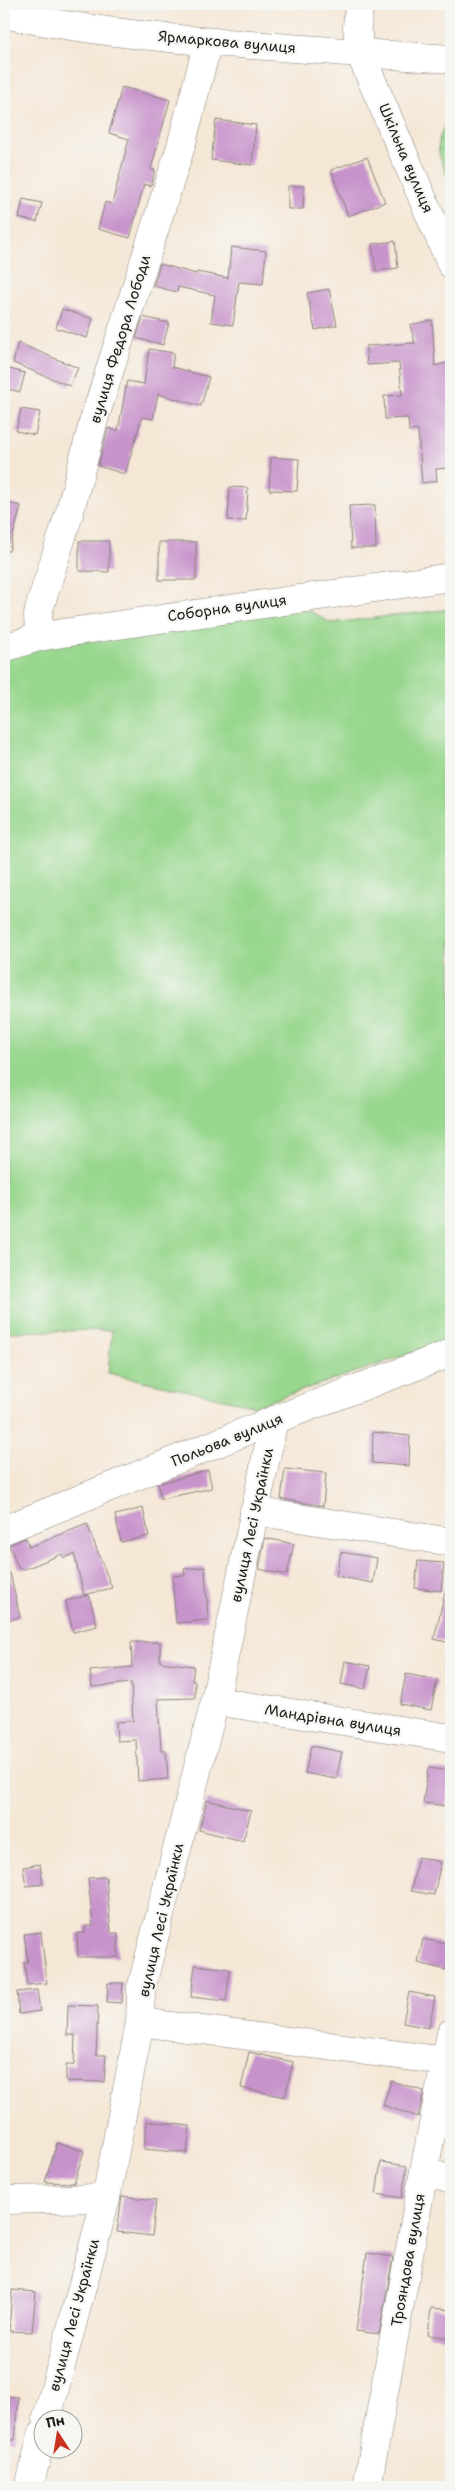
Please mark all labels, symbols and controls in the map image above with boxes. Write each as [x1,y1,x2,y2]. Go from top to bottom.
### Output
street label: Ярмаркова вулиця [157,26,297,58]
street label: Шкільна вулиця [374,100,438,216]
street label: вулиця Федора Лободи [85,252,155,426]
street label: Соборна вулиця [166,590,288,626]
street label: Польова вулиця [168,1409,286,1471]
street label: вулиця Лесі Українки [226,1446,278,1604]
street label: Мандрівна вулиця [263,1699,403,1741]
street label: вулиця Лесі Українки [134,1841,188,1999]
street label: Трояндова вулиця [386,2192,430,2328]
street label: вулиця Лесі Українки [44,2236,104,2394]
north arrow [32,2408,82,2458]
text: Пн [44,2411,66,2432]

